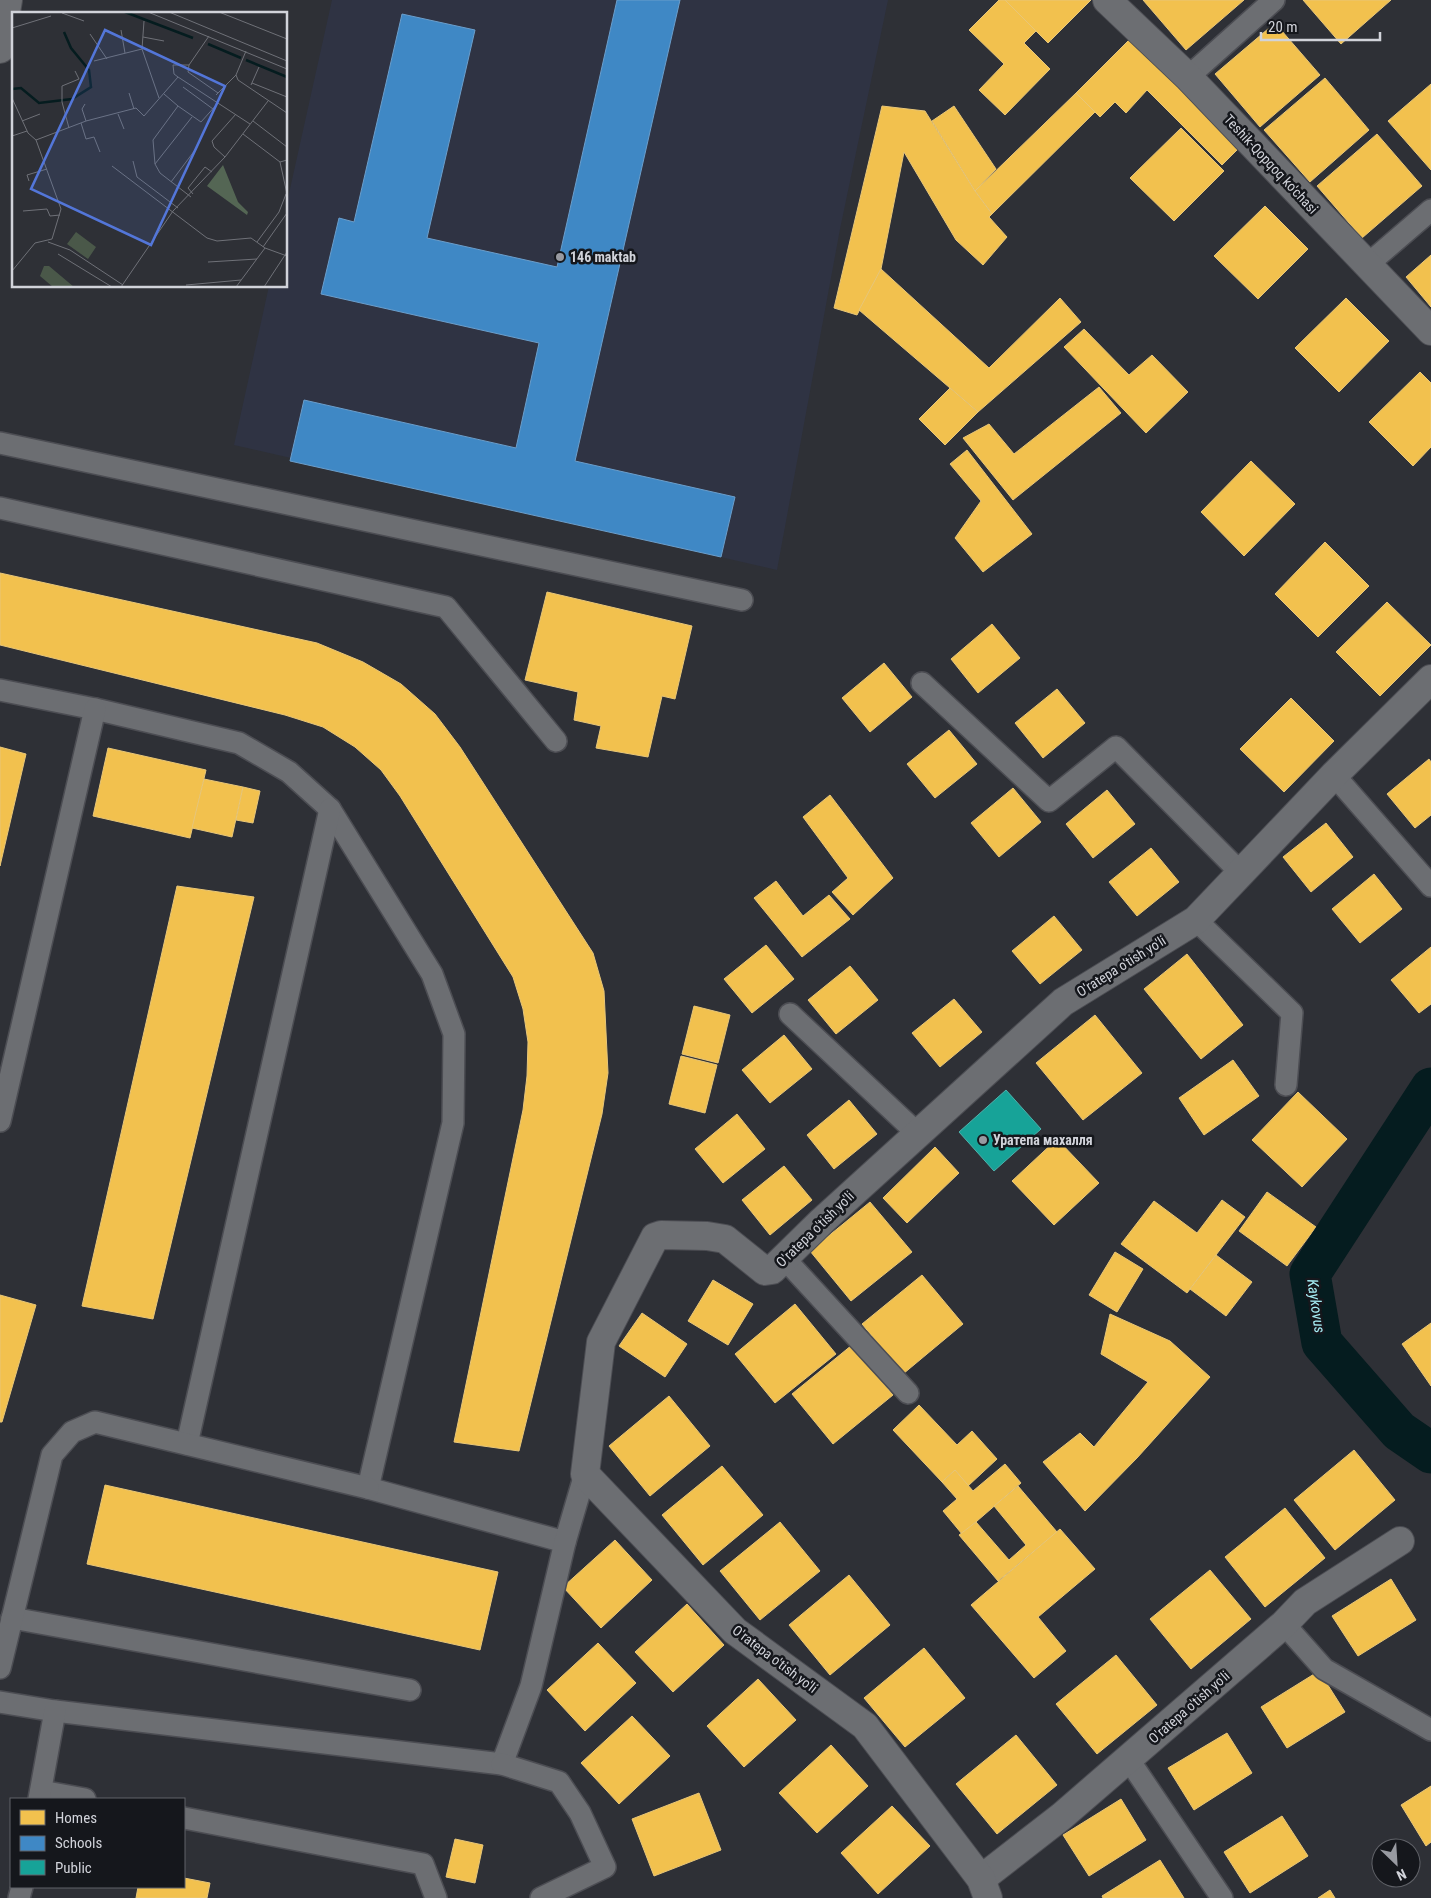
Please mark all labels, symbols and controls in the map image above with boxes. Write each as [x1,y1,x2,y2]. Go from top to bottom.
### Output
scale bar [1261,10,1380,42]
inset map [12,12,288,288]
text: 20 m [1268,18,1298,36]
street label: Teshik-Qopqoq ko'chasi [1221,111,1321,217]
place label: 146 maktab [570,249,636,265]
marker: 146 maktab [554,251,566,263]
street label: O'ratepa o'tish yo'li [1073,932,1169,1000]
place label: Уратепа махалля [993,1132,1093,1148]
marker: Уратепа махалля [977,1134,989,1146]
street label: O'ratepa o'tish yo'li [773,1188,857,1270]
water label: Kaykovus [1303,1278,1329,1335]
street label: O'ratepa o'tish yo'li [729,1622,821,1696]
street label: O'ratepa o'tish yo'li [1145,1667,1233,1747]
legend [10,1798,185,1888]
text: Homes [55,1809,97,1827]
text: Schools [55,1834,102,1852]
north arrow [1371,1838,1421,1888]
text: Public [55,1859,92,1877]
text: N [1394,1866,1409,1884]

